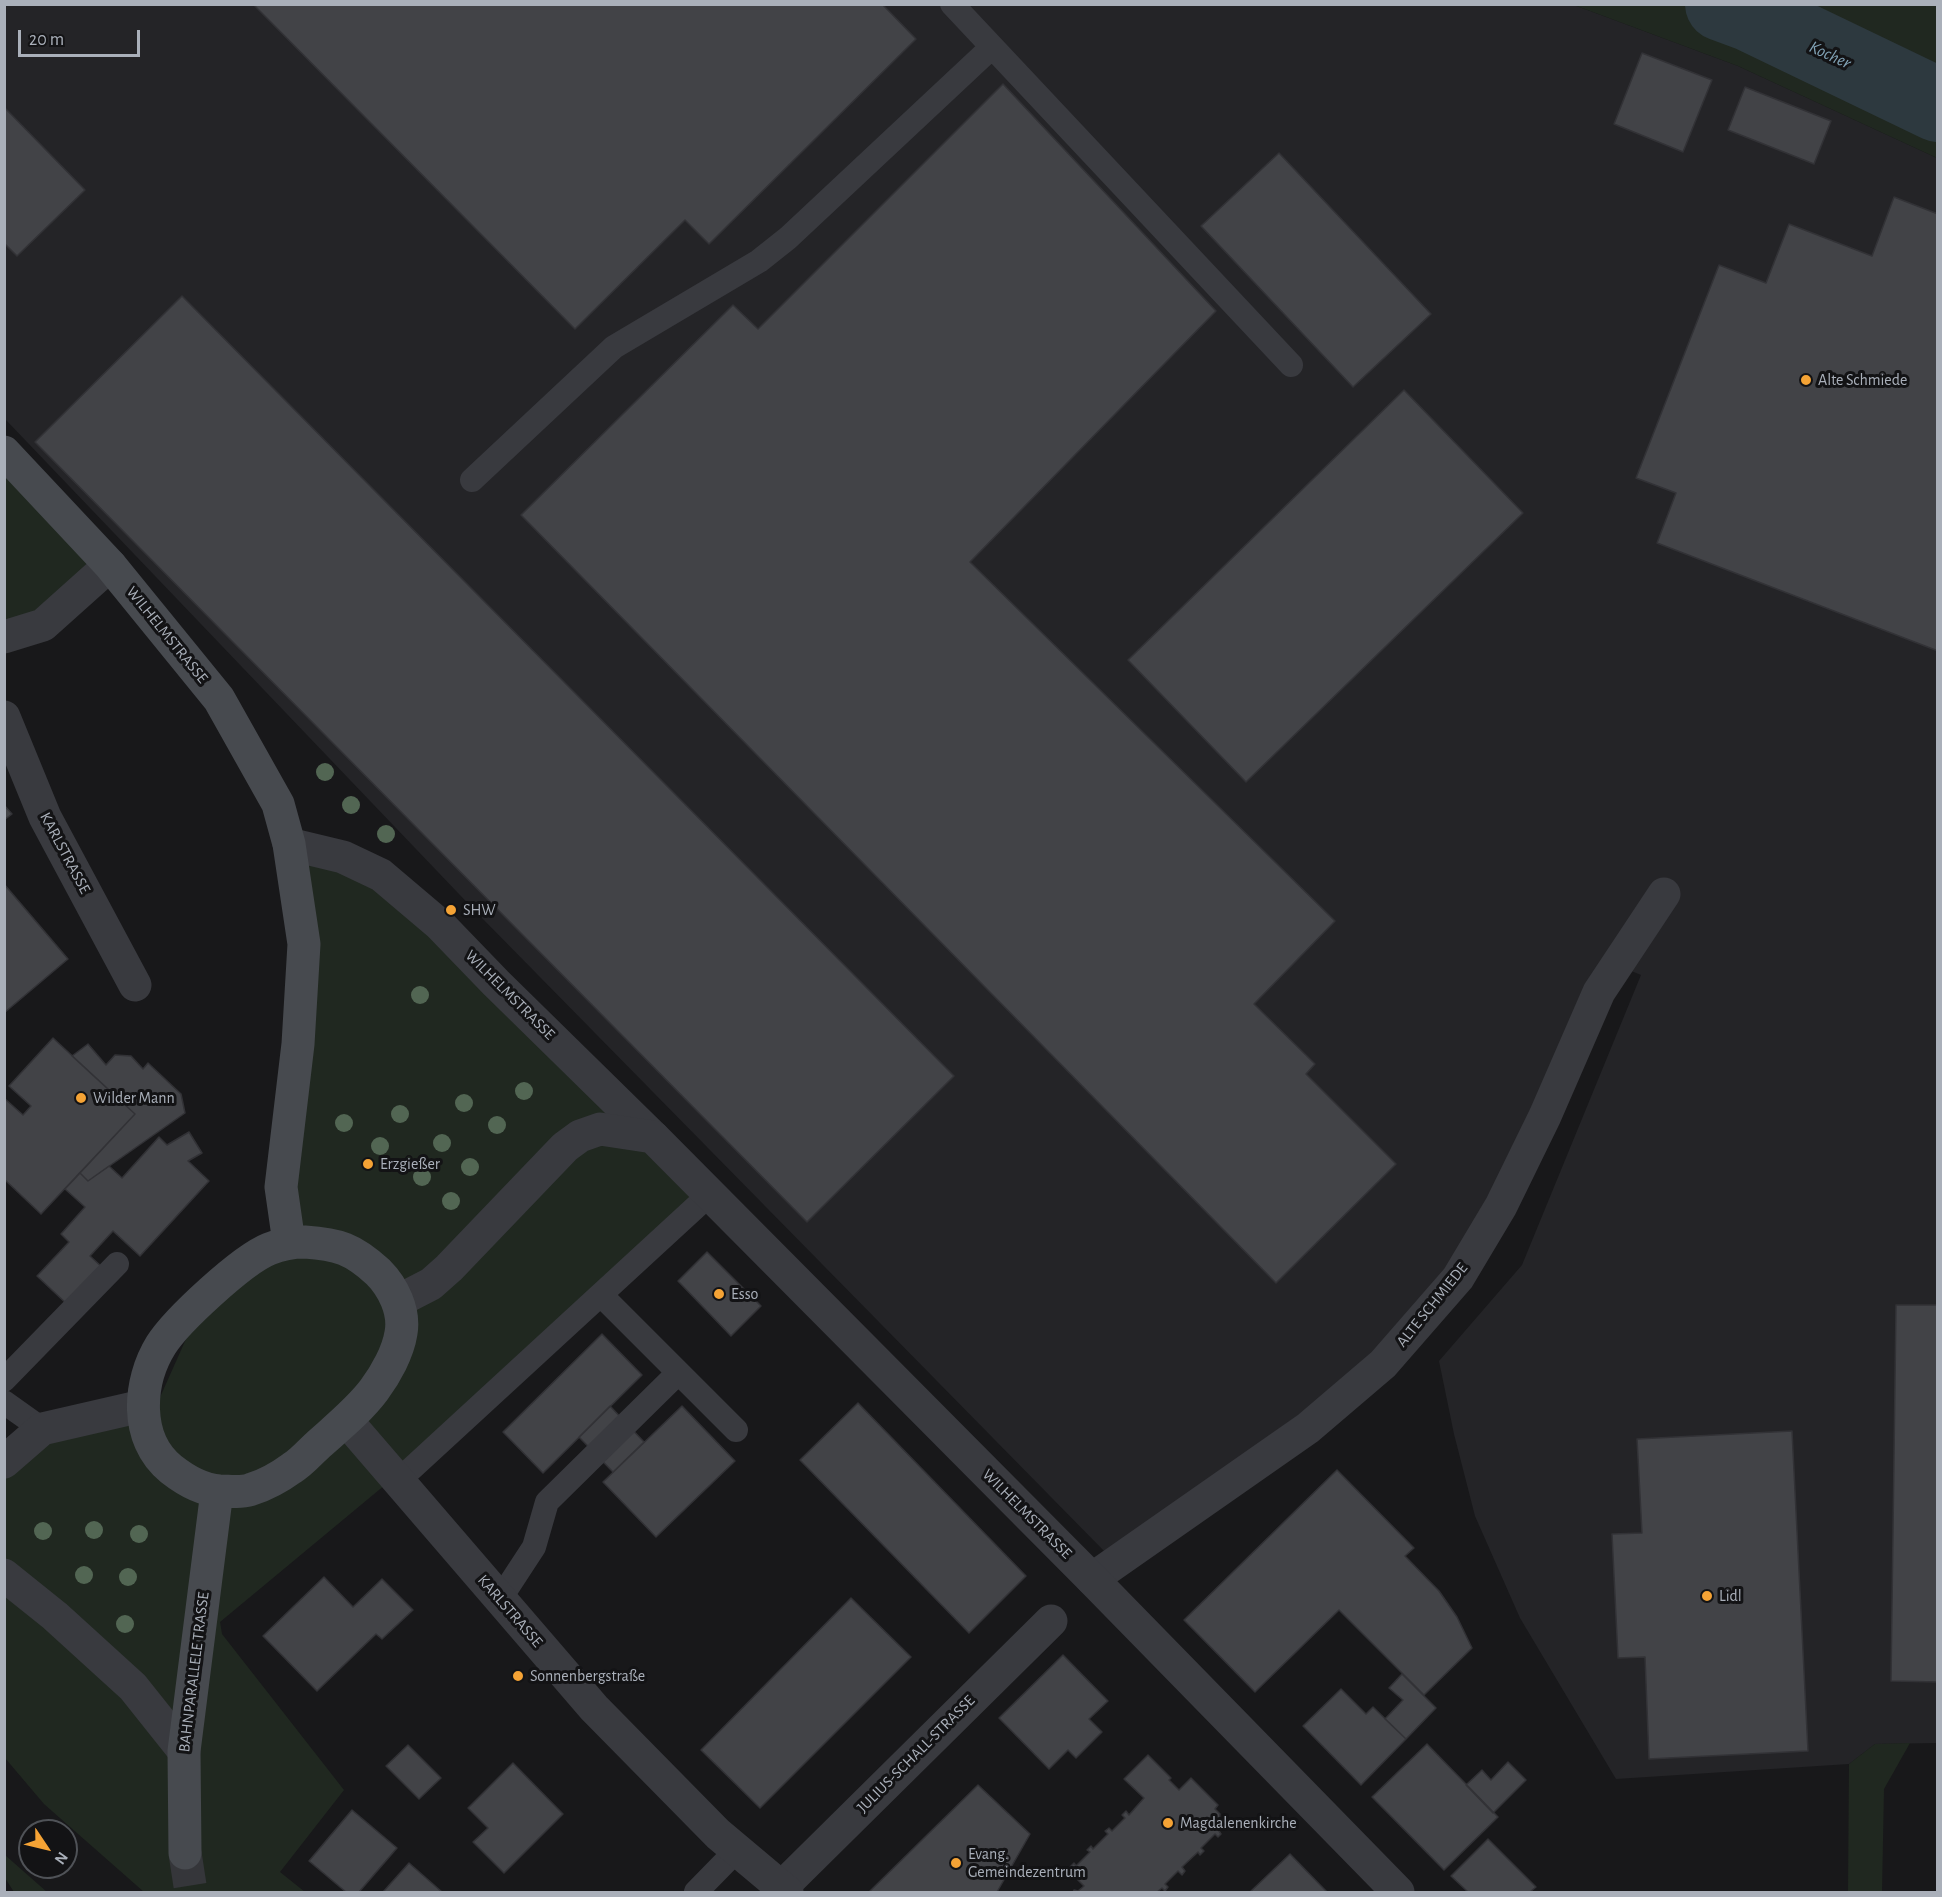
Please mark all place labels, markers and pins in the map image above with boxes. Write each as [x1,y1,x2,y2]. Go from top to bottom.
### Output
place label: Alte Schmiede [1818,370,1907,390]
marker: Alte Schmiede [1799,373,1813,387]
place label: SHW [463,900,496,920]
marker: SHW [444,903,458,917]
place label: Wilder Mann [93,1088,175,1108]
marker: Wilder Mann [74,1091,88,1105]
place label: Erzgießer [380,1154,440,1174]
marker: Erzgießer [361,1157,375,1171]
place label: Esso [731,1284,758,1304]
marker: Esso [712,1287,726,1301]
place label: Lidl [1719,1586,1742,1606]
marker: Lidl [1700,1589,1714,1603]
place label: Sonnenbergstraße [530,1666,645,1686]
marker: Sonnenbergstraße [511,1669,525,1683]
place label: Magdalenenkirche [1180,1813,1297,1833]
marker: Magdalenenkirche [1161,1816,1175,1830]
place label: Evang. Gemeindezentrum [968,1844,1086,1882]
marker: Evang. Gemeindezentrum [949,1856,963,1870]

